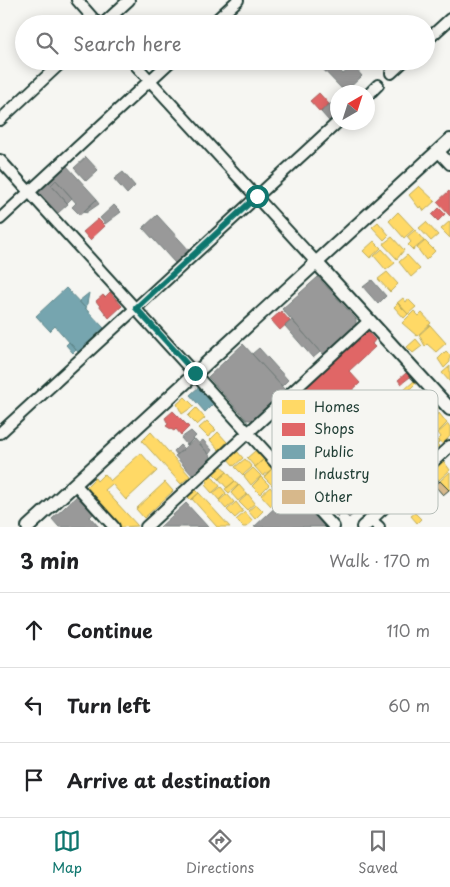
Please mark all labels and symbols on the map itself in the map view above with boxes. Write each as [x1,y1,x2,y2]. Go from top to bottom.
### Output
north arrow [330,85,375,130]
route start [246,185,269,208]
route end [184,362,207,385]
legend [272,390,438,514]
text: Homes [314,396,360,417]
text: Shops [314,418,354,439]
text: Public [314,441,354,462]
text: Industry [314,463,369,484]
text: Other [314,486,353,507]

